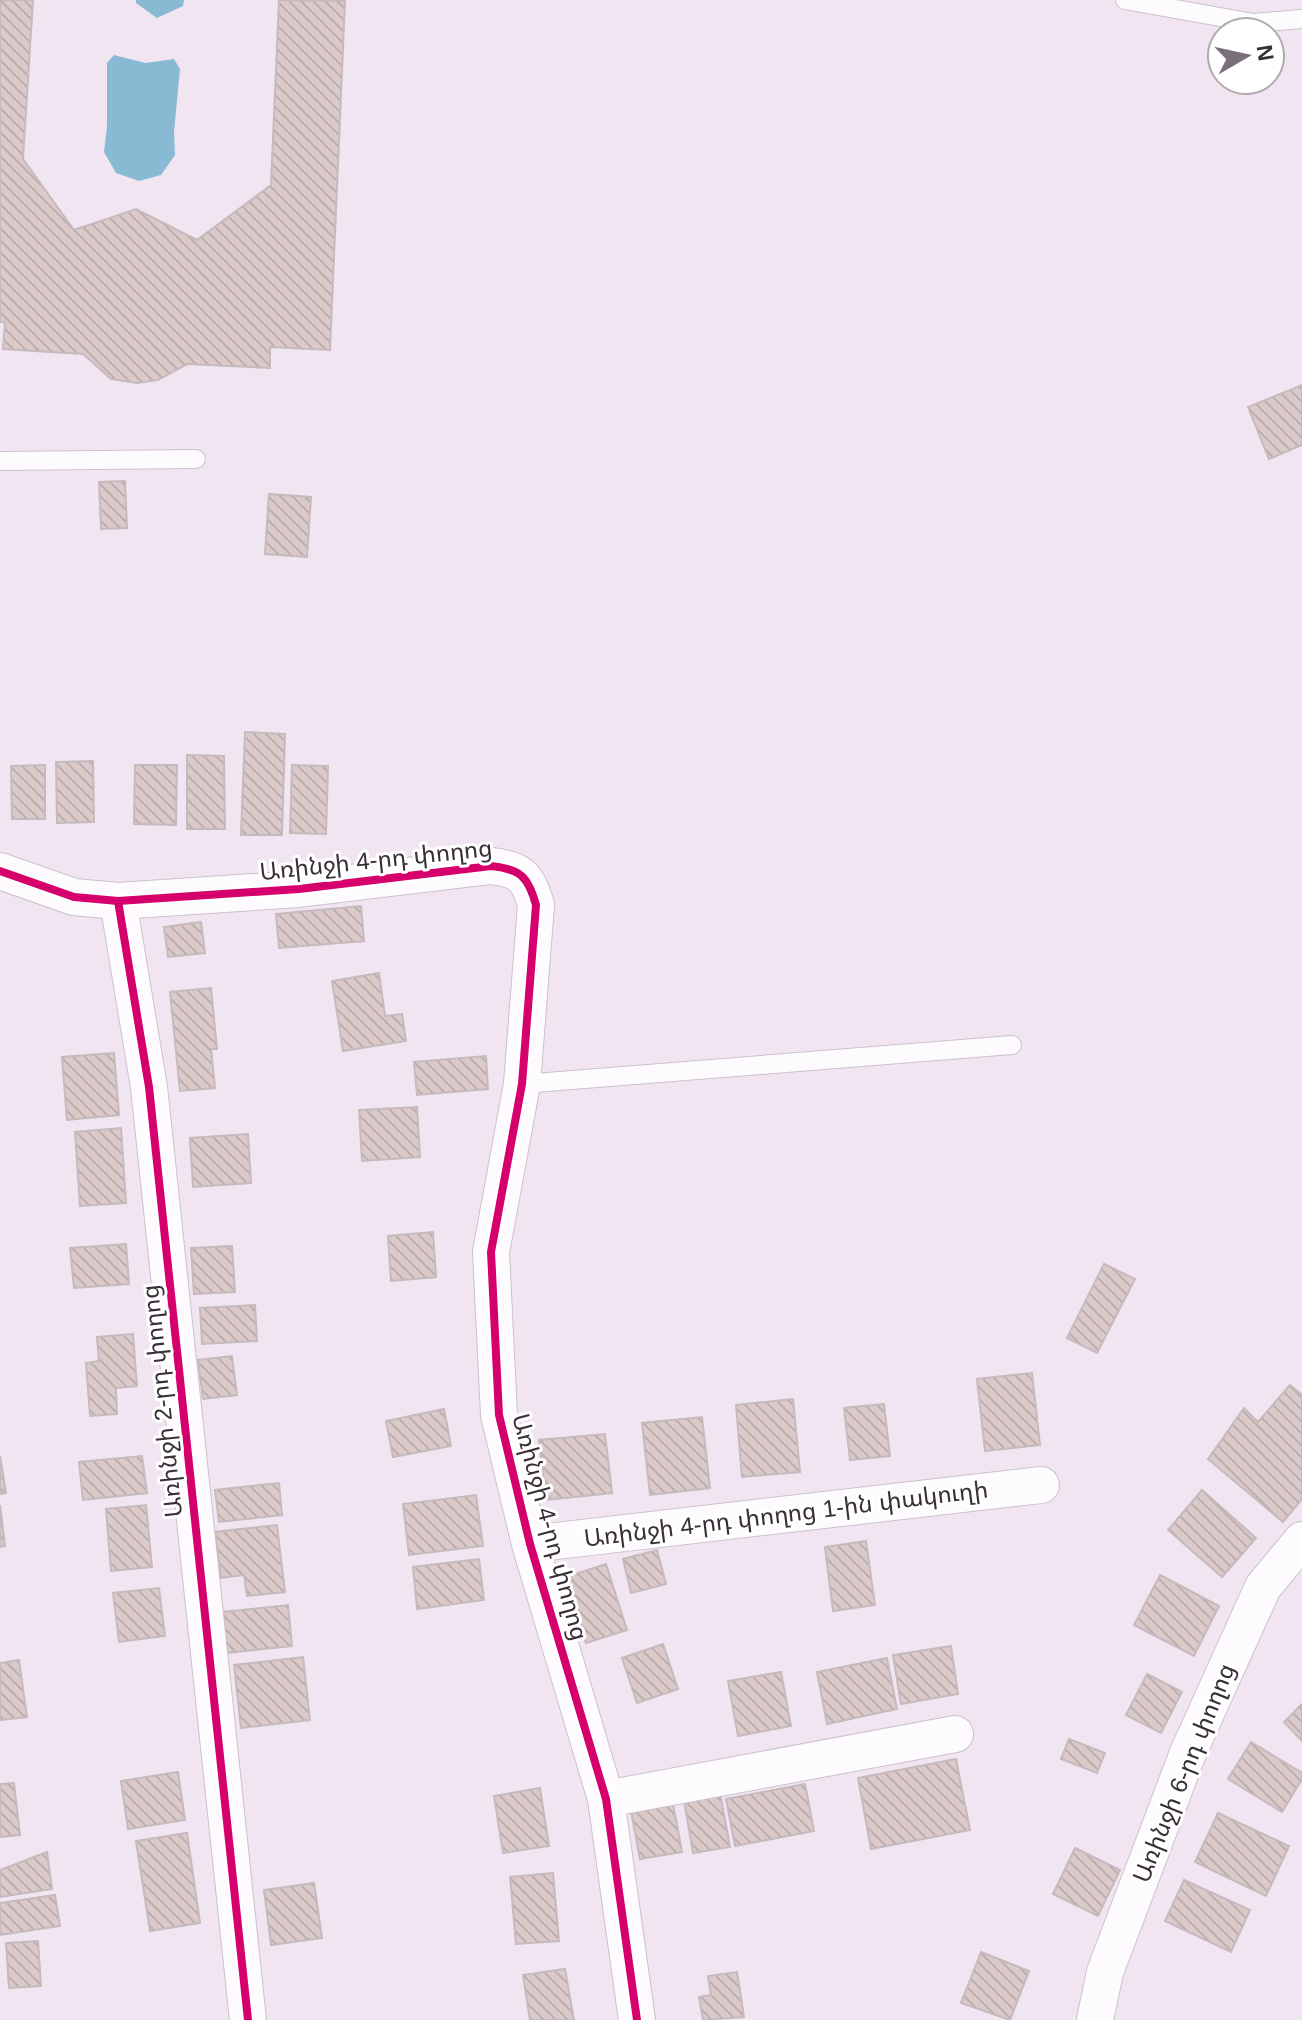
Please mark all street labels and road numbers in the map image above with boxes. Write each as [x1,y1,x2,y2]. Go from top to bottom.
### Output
street label: Առինջի 4-րդ փողոց [258,834,494,886]
street label: Առինջի 2-րդ փողոց [136,1283,188,1519]
street label: Առինջի 4-րդ փողոց [506,1410,594,1644]
street label: Առինջի 4-րդ փողոց 1-ին փակուղի [582,1475,990,1553]
street label: Առինջի 6-րդ փողոց [1127,1659,1241,1887]

